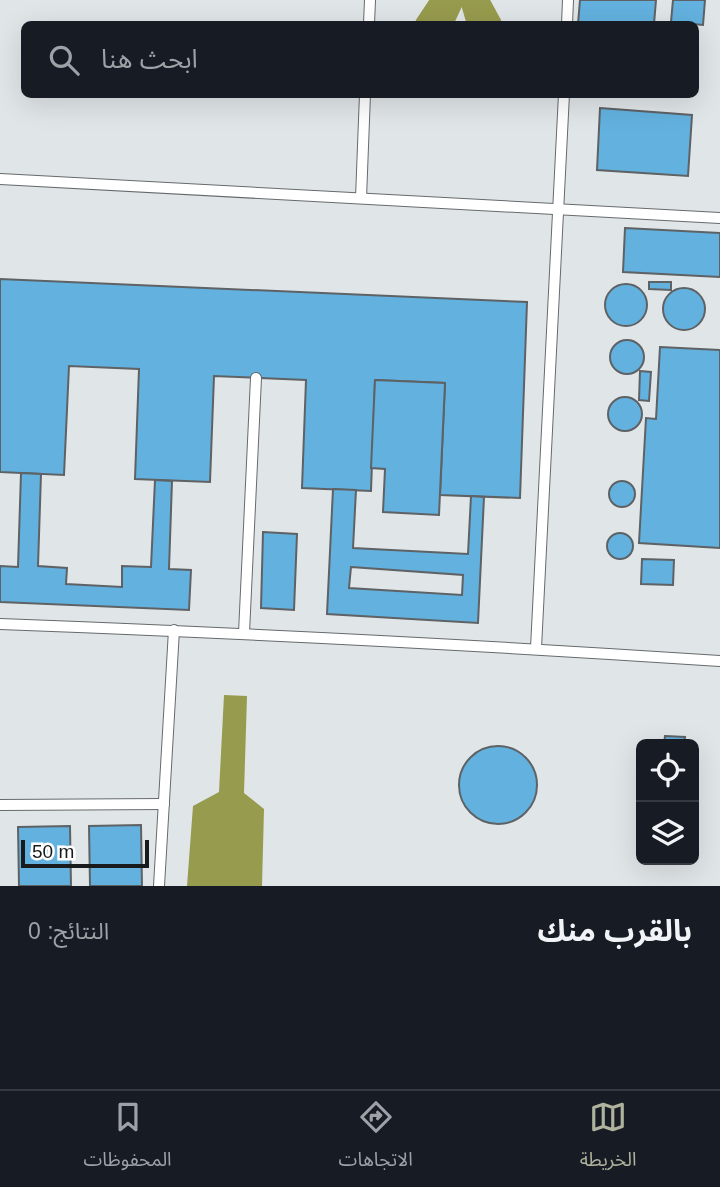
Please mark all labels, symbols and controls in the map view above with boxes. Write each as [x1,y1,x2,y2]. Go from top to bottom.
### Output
search box [21,21,699,98]
icon: search [45,41,83,79]
text: ابحث هنا [101,44,198,74]
map controls [636,739,699,865]
button: locate [636,739,699,802]
button: layers [636,802,699,865]
scale bar [21,837,149,869]
text: 50 m [32,841,74,862]
text: بالقرب منك [537,914,692,947]
text: النتائج: 0 [28,918,109,944]
tab: المحفوظات [83,1098,172,1180]
tab: الاتجاهات [339,1098,413,1180]
tab: الخريطة [580,1098,637,1180]

